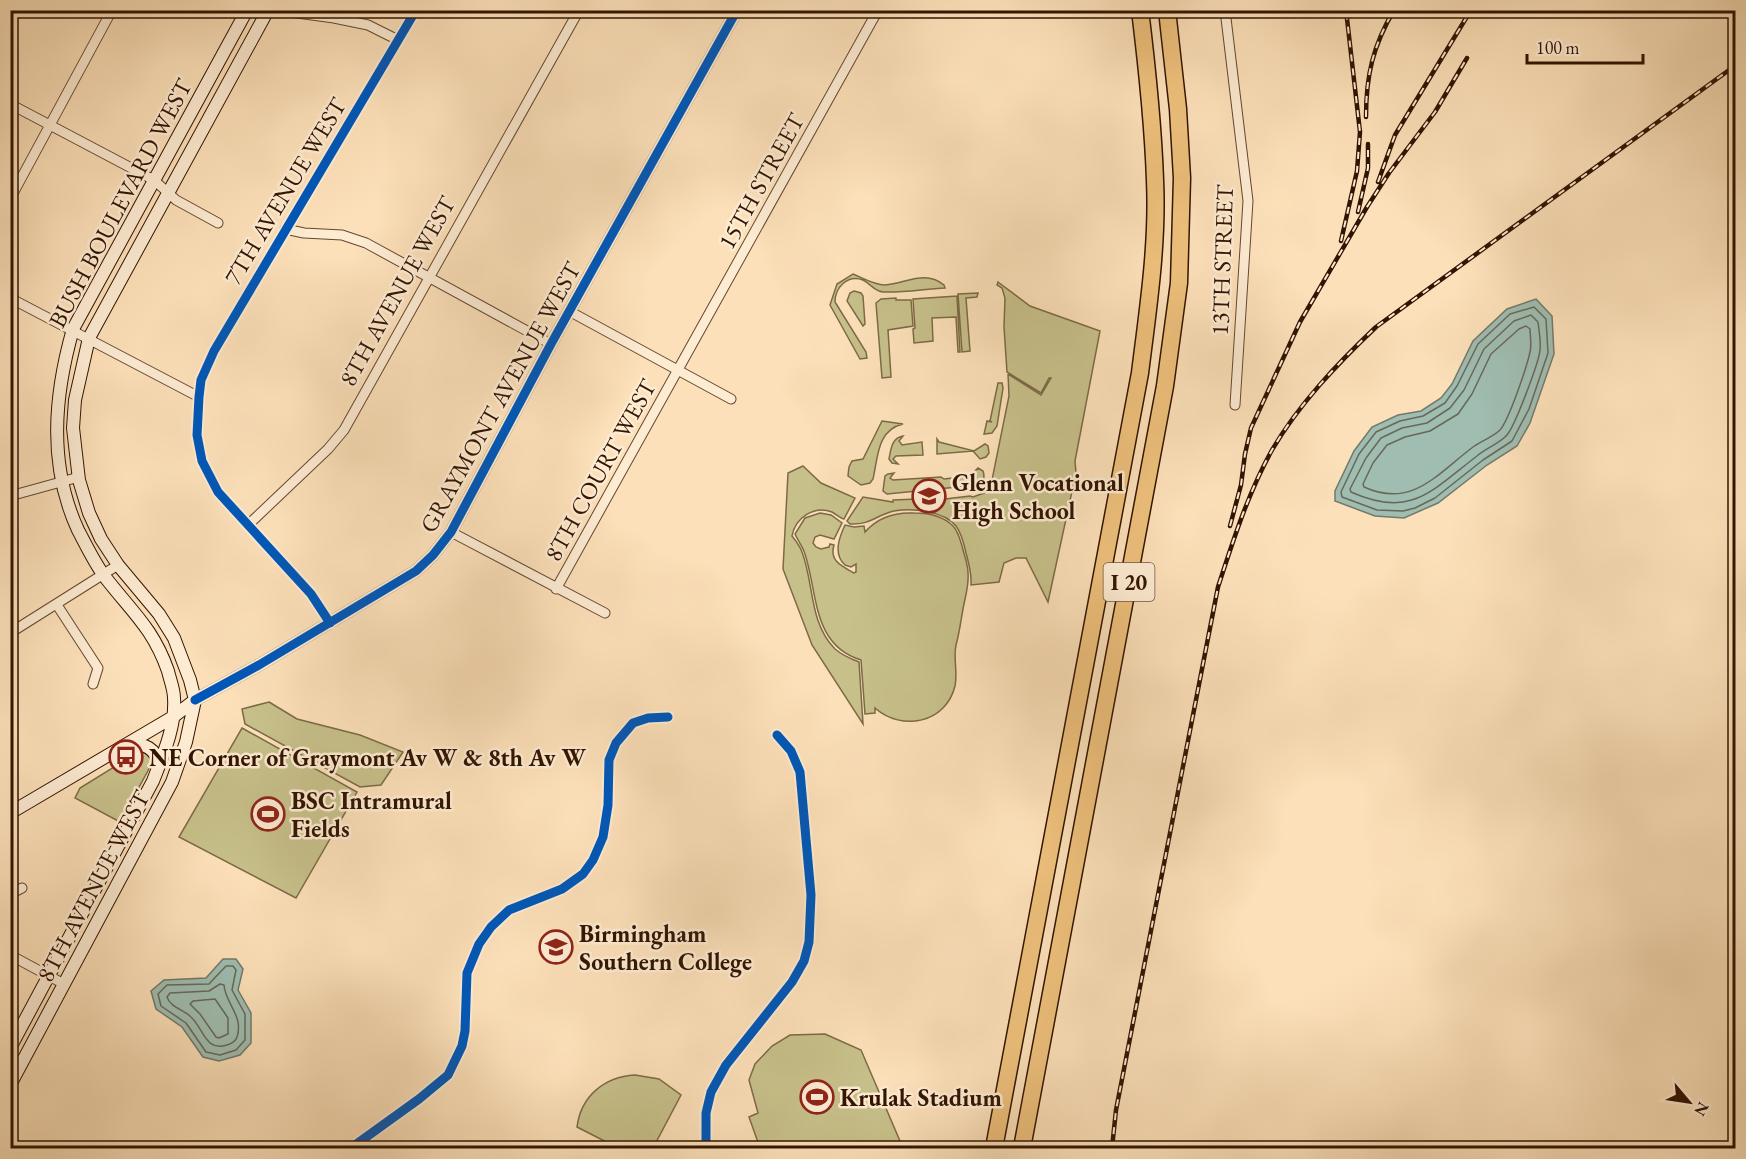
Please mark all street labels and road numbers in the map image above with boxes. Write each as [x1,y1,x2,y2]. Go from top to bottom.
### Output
street label: BUSH BOULEVARD WEST [41,73,199,333]
street label: 7TH AVENUE WEST [217,91,353,290]
street label: 15TH STREET [711,107,812,254]
street label: 13TH STREET [1204,183,1240,336]
street label: 8TH AVENUE WEST [332,190,463,391]
street label: GRAYMONT AVENUE WEST [413,255,588,538]
street label: 8TH COURT WEST [537,373,663,566]
road number: I 20 [1104,563,1154,601]
street label: 8TH AVENUE WEST [29,784,157,987]

